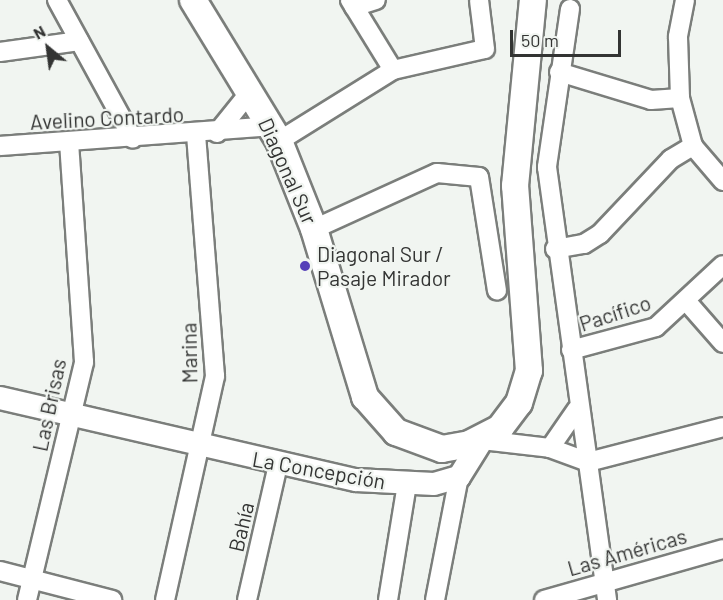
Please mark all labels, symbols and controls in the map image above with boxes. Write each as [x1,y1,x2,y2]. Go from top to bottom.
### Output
north arrow [18,18,78,78]
scale bar [513,18,624,56]
text: N [30,21,48,43]
text: 50 m [521,29,559,51]
street label: Avelino Contardo [29,101,185,135]
street label: Diagonal Sur [253,114,323,228]
place label: Diagonal Sur / Pasaje Mirador [317,241,451,291]
marker: Diagonal Sur / Pasaje Mirador [298,259,312,273]
street label: Pacífico [576,290,654,336]
street label: Marina [176,322,202,384]
street label: Las Brisas [27,356,71,454]
street label: La Concepción [251,446,387,494]
street label: Bahía [223,500,259,554]
street label: Las Américas [564,523,690,581]

